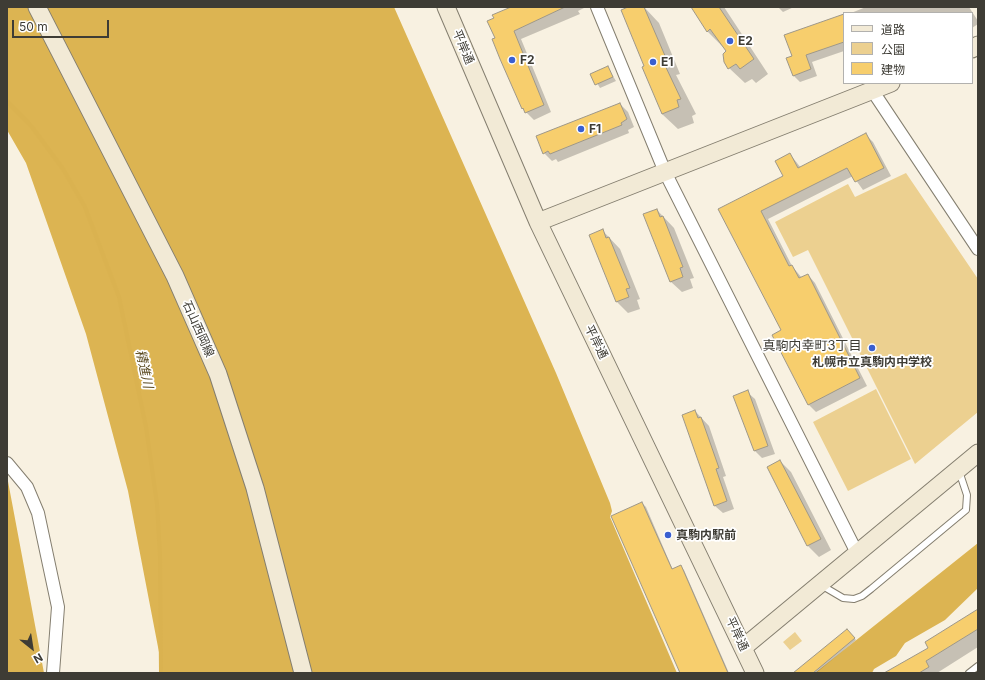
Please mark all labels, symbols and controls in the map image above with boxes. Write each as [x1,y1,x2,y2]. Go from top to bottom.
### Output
scale bar [14,12,111,38]
legend [843,12,973,84]
text: 50 m [19,19,48,34]
text: 道路 [881,22,905,37]
street label: 平岸通 [449,28,477,66]
place label: E2 [738,34,753,48]
marker: E2 [725,36,735,46]
text: 公園 [881,42,905,57]
place label: F2 [520,53,535,67]
marker: F2 [507,55,517,65]
place label: E1 [661,55,673,69]
marker: E1 [648,57,658,67]
text: 建物 [881,62,905,77]
place label: F1 [589,122,601,136]
marker: F1 [576,124,586,134]
street label: 石山西岡線 [179,299,217,359]
street label: 平岸通 [582,323,610,361]
district label: 真駒内幸町3丁目 [762,338,862,354]
marker: 札幌市立真駒内中学校 [867,343,877,353]
water label: 精進川 [132,348,156,390]
place label: 札幌市立真駒内中学校 [812,355,932,369]
place label: 真駒内駅前 [676,528,736,542]
marker: 真駒内駅前 [663,530,673,540]
street label: 平岸通 [723,615,751,653]
north arrow [12,628,52,668]
text: N [31,650,45,667]

